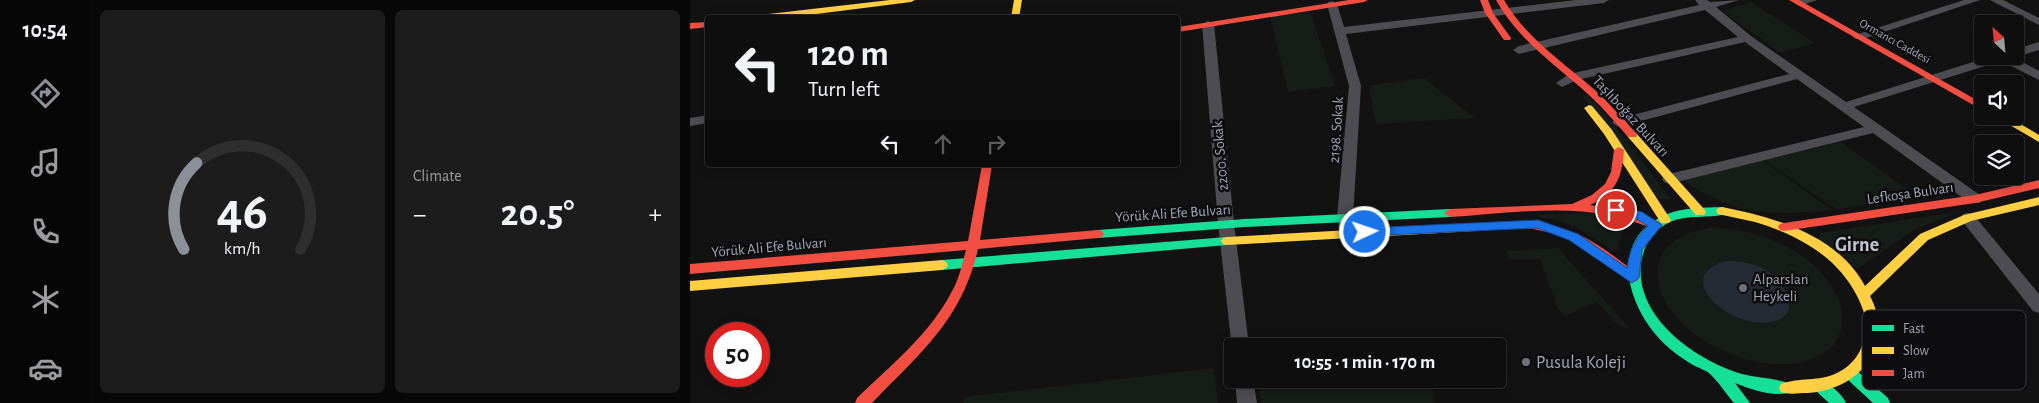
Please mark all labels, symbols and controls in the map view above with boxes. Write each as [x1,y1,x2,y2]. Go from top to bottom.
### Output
north arrow [1974,15,2024,65]
map controls [1974,15,2024,185]
street label: Ormancı Caddesi [1857,17,1933,65]
text: 10:54 [23,19,68,41]
icon: left [725,35,790,100]
text: 120 m [808,37,889,72]
street label: Taşlıboğaz Bulvarı [1589,73,1672,160]
button: sound [1974,75,2024,125]
icon: directions [28,76,63,111]
text: Turn left [808,78,880,100]
street label: 2198. Sokak [1327,96,1346,164]
street label: 2200. Sokak [1210,120,1231,191]
icon: left [876,130,904,158]
icon: ahead [929,130,957,158]
icon: right [982,130,1010,158]
button: layers [1974,135,2024,185]
icon: music [28,145,63,180]
text: Climate [413,168,462,184]
street label: Lefkoşa Bulvarı [1866,180,1954,207]
text: 46 [217,186,268,238]
pin [1595,189,1637,231]
text: 20.5° [501,195,574,233]
icon: arrive [1602,196,1630,224]
text: − [413,201,426,229]
text: + [649,201,662,229]
street label: Yörük Ali Efe Bulvarı [1115,202,1231,225]
position arrow [1338,205,1390,257]
icon: phone [28,214,63,249]
street label: Yörük Ali Efe Bulvarı [711,235,827,260]
district label: Girne [1835,235,1879,255]
text: km/h [224,240,261,258]
place label: Alparslan Heykeli [1753,272,1808,304]
icon: climate [28,282,63,317]
marker: Alparslan Heykeli [1737,282,1749,294]
legend [1862,310,2026,390]
speed limit sign: 50 [705,322,770,387]
text: Fast [1903,322,1925,336]
text: Slow [1903,344,1930,358]
icon: car [28,351,63,386]
text: 10:55 · 1 min · 170 m [1295,353,1435,372]
place label: Pusula Koleji [1536,354,1626,372]
marker: Pusula Koleji [1520,356,1532,368]
text: Jam [1903,367,1925,381]

